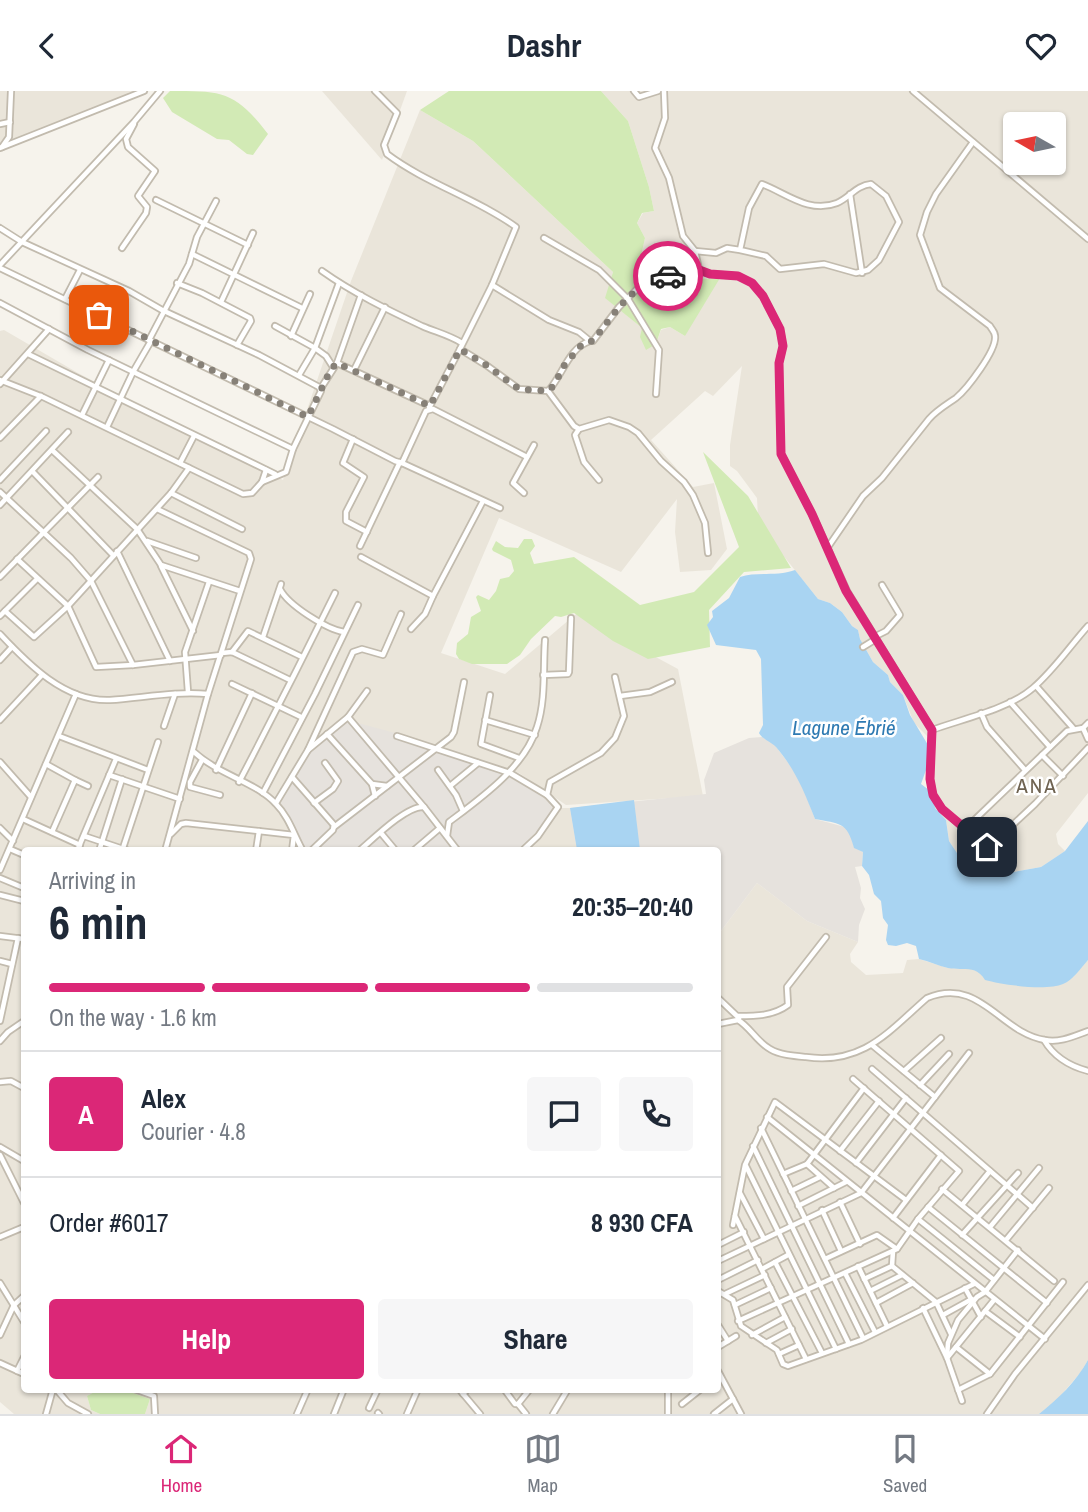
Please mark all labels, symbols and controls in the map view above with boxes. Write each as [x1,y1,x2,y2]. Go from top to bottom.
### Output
text: Dashr [507,24,581,67]
icon: back [28,27,66,65]
icon: heart [1022,27,1060,65]
north arrow [1003,112,1066,175]
map controls [1003,112,1066,175]
courier [633,241,703,311]
icon: car [649,257,687,295]
pin [69,285,129,345]
icon: bag [80,296,118,334]
water label: Lagune Ébrié [792,713,896,742]
district label: ANA [1015,771,1058,800]
pin [957,817,1017,877]
icon: home [968,828,1006,866]
text: Arriving in [49,865,136,896]
text: 20:35–20:40 [572,889,693,924]
text: 6 min [49,891,148,953]
text: On the way · 1.6 km [49,1002,217,1033]
button: chat [527,1077,601,1151]
button: phone [619,1077,693,1151]
text: Alex [141,1081,186,1116]
text: A [78,1097,94,1132]
text: Courier · 4.8 [141,1116,246,1147]
text: Order #6017 [49,1205,169,1240]
text: 8 930 CFA [591,1205,693,1240]
button: Help [49,1299,364,1379]
button: Share [378,1299,693,1379]
tab: Home [161,1430,202,1498]
tab: Map [524,1430,562,1498]
tab: Saved [883,1430,927,1498]

